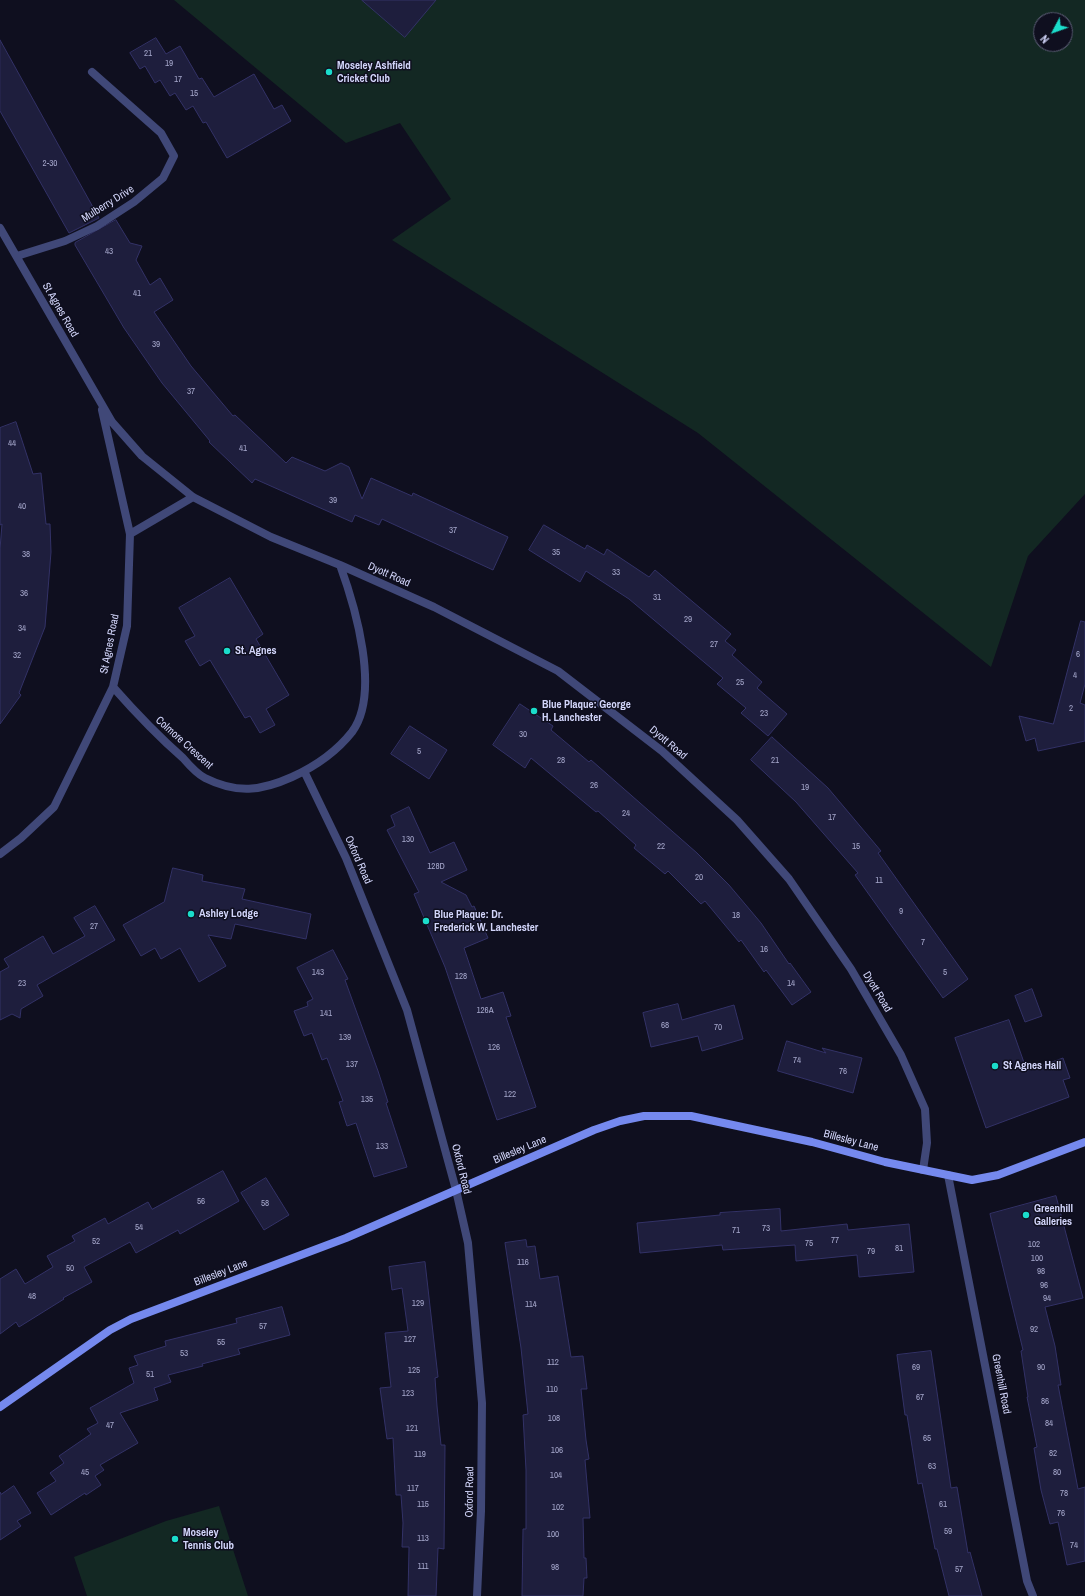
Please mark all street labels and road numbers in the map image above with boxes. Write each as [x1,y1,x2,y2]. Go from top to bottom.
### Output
street label: Mulberry Drive [79,183,137,225]
street label: St Agnes Road [39,280,81,340]
street label: Dyott Road [366,560,412,590]
street label: St Agnes Road [98,613,122,675]
street label: Colmore Crescent [153,714,215,772]
street label: Dyott Road [646,723,690,763]
street label: Oxford Road [342,834,374,886]
street label: Dyott Road [860,969,894,1015]
street label: Billesley Lane [822,1127,880,1155]
street label: Billesley Lane [492,1133,548,1167]
street label: Oxford Road [448,1143,474,1195]
street label: Billesley Lane [192,1257,250,1289]
street label: Greenhill Road [989,1353,1013,1415]
street label: Oxford Road [463,1466,477,1518]

